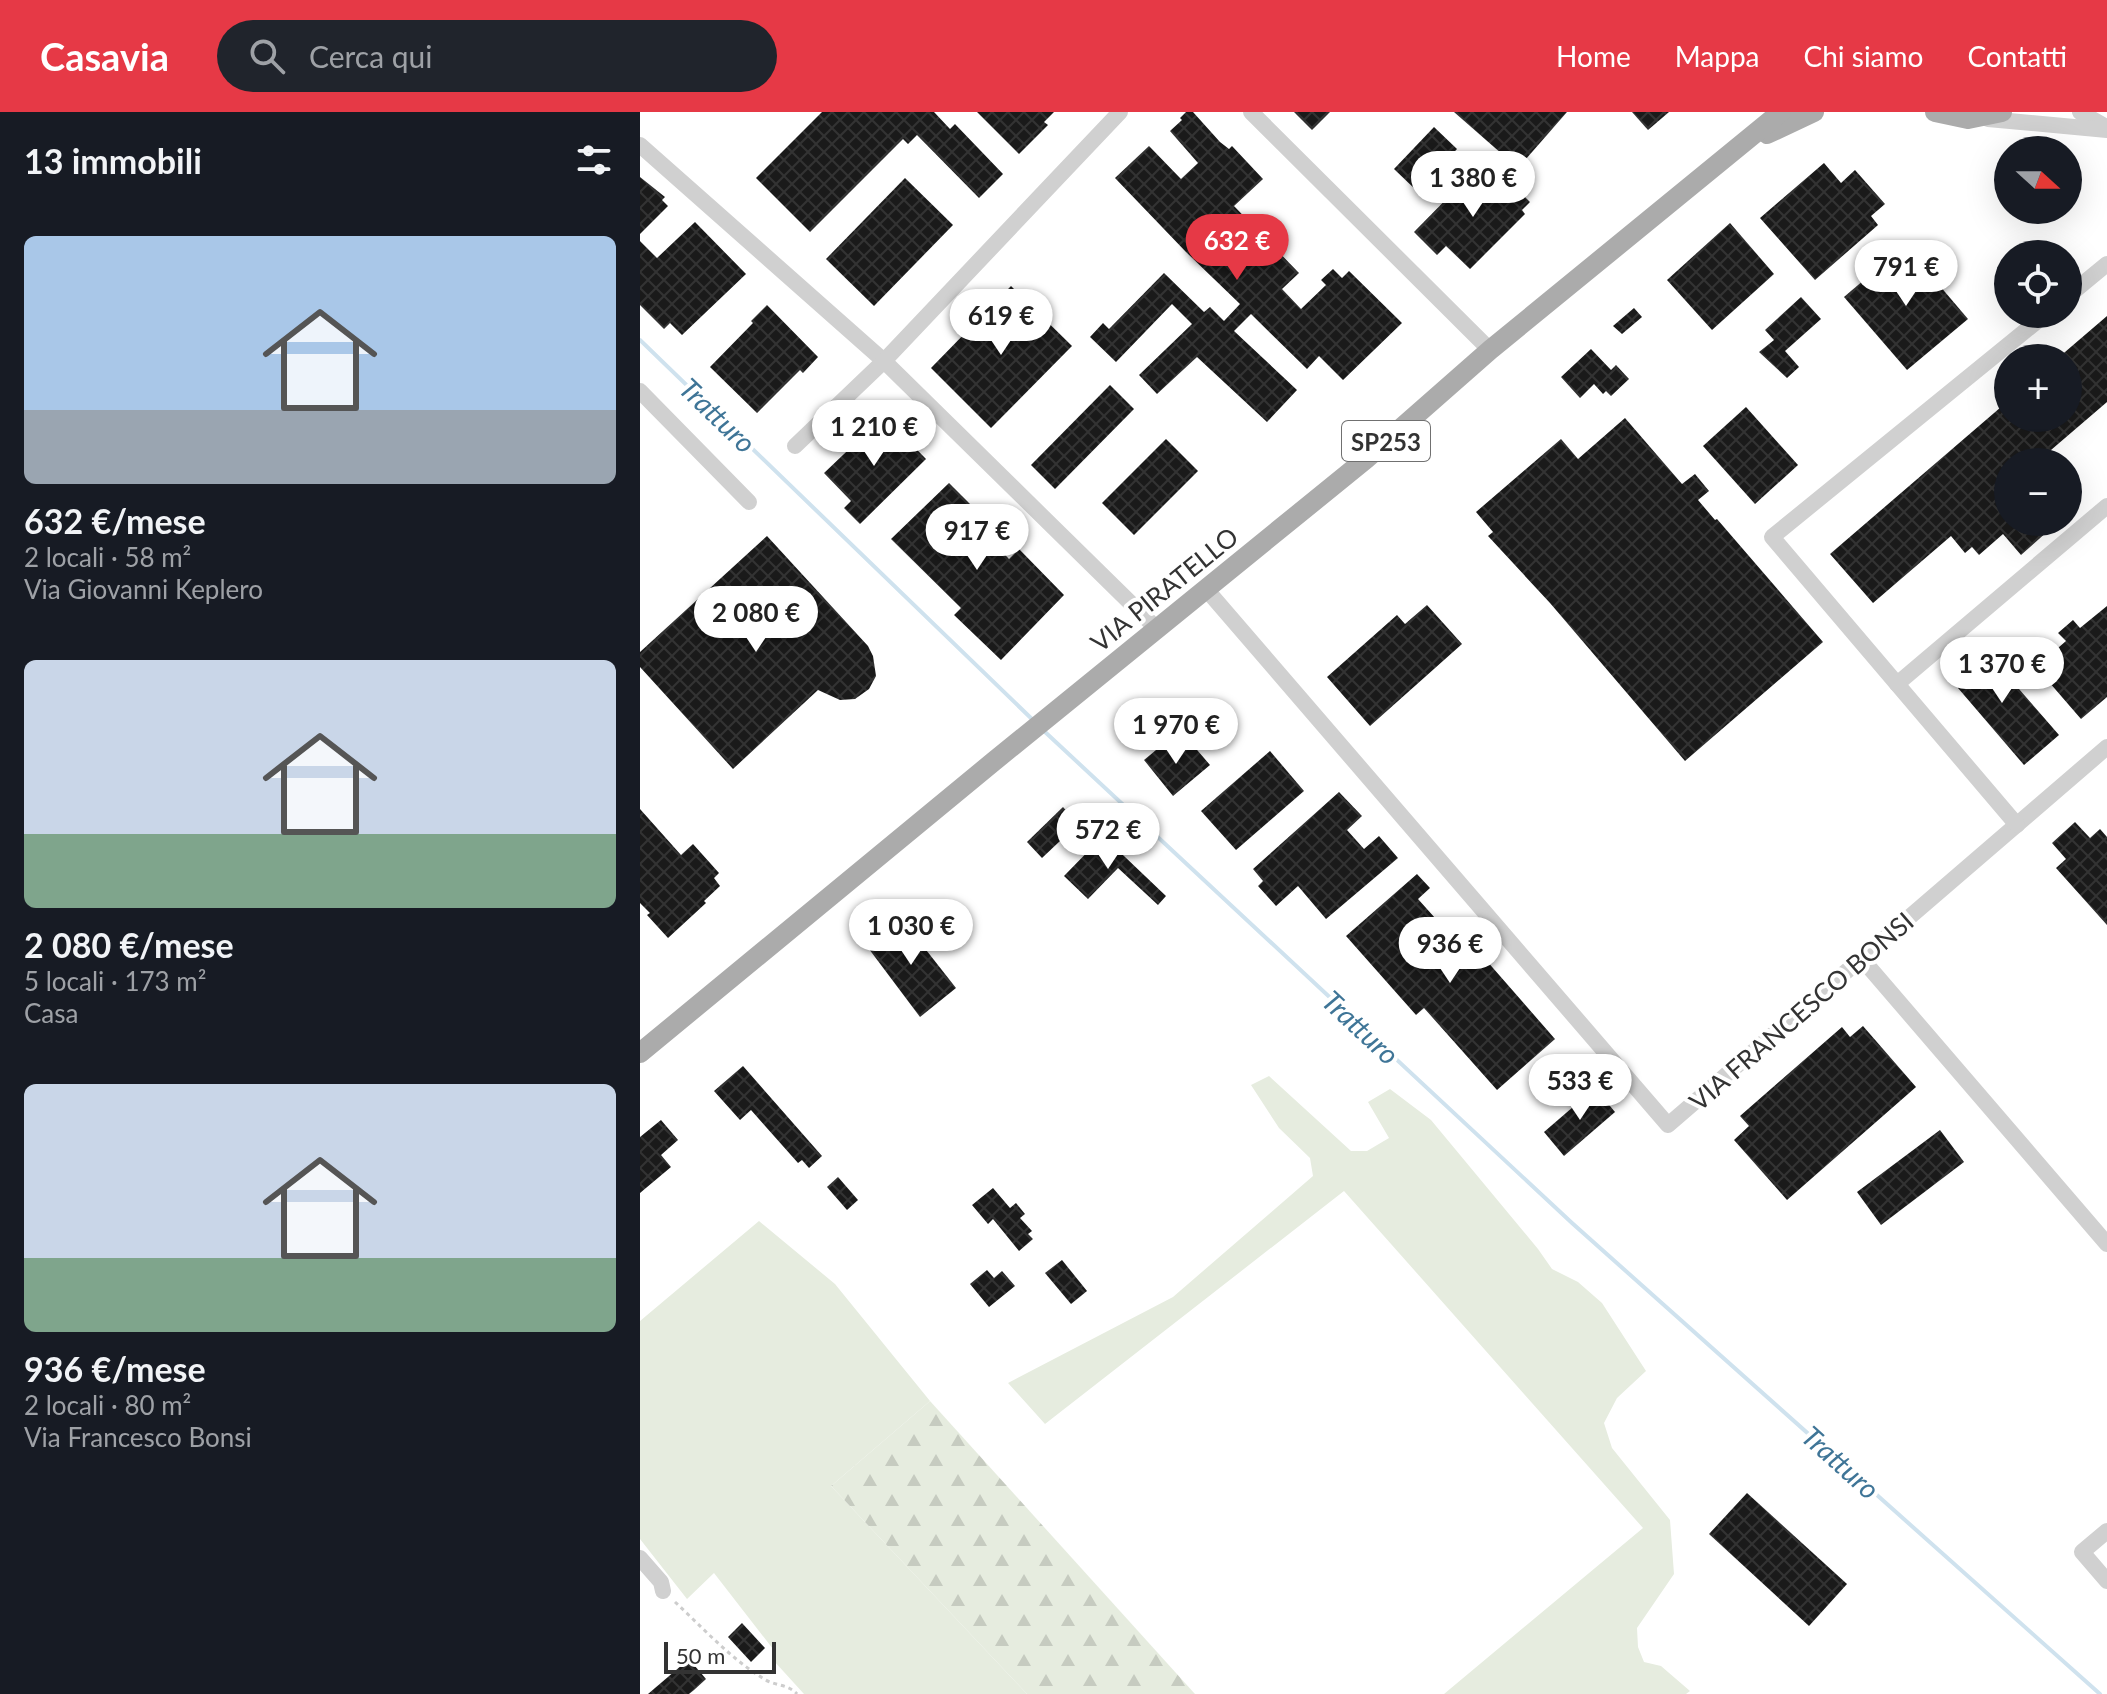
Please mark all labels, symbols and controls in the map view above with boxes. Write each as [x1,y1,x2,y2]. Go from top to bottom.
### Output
search box [217,20,777,92]
text: Casavia [40,33,169,79]
icon: search [245,34,289,78]
text: Cerca qui [309,38,433,74]
text: Home [1556,39,1631,73]
text: Mappa [1675,39,1760,73]
text: Chi siamo [1804,39,1923,73]
text: Contatti [1967,39,2067,73]
north arrow [1994,136,2082,224]
map controls [1994,136,2082,536]
icon: filters [572,138,616,182]
text: 13 immobili [24,140,202,181]
pin: 1 380 € [1399,151,1547,219]
text: 1 380 € [1429,161,1517,193]
pin: 632 € [1181,214,1293,282]
text: 632 € [1204,224,1270,256]
pin: 791 € [1850,240,1962,308]
button: locate [1994,240,2082,328]
text: 791 € [1873,250,1939,282]
icon: home [248,288,392,432]
pin: 619 € [945,289,1057,357]
text: 619 € [968,299,1034,331]
button: + [1994,344,2082,432]
water label: Tratturo [673,371,763,459]
pin: 1 210 € [800,400,948,468]
text: 1 210 € [830,410,918,442]
road number: SP253 [1342,421,1430,461]
button: − [1994,448,2082,536]
text: 632 €/mese [24,500,206,541]
pin: 917 € [921,504,1033,572]
text: 917 € [944,514,1010,546]
street label: VIA PIRATELLO [1084,520,1244,658]
text: 2 locali · 58 m² [24,541,191,573]
text: Via Giovanni Keplero [24,573,263,605]
pin: 2 080 € [682,586,830,654]
text: 2 080 € [712,596,800,628]
pin: 1 370 € [1928,637,2076,705]
text: 1 370 € [1958,647,2046,679]
pin: 1 970 € [1102,698,1250,766]
text: 1 970 € [1132,708,1220,740]
icon: home [248,712,392,856]
pin: 572 € [1052,803,1164,871]
text: 572 € [1075,813,1141,845]
pin: 1 030 € [837,899,985,967]
street label: VIA FRANCESCO BONSI [1682,905,1920,1117]
text: 1 030 € [867,909,955,941]
pin: 936 € [1394,917,1506,985]
text: 2 080 €/mese [24,924,234,965]
text: 936 € [1417,927,1483,959]
text: 5 locali · 173 m² [24,965,206,997]
water label: Tratturo [1316,983,1406,1071]
text: Casa [24,997,78,1029]
pin: 533 € [1524,1054,1636,1122]
text: 533 € [1547,1064,1613,1096]
icon: home [248,1136,392,1280]
text: 936 €/mese [24,1348,206,1389]
text: 2 locali · 80 m² [24,1389,191,1421]
water label: Tratturo [1795,1418,1887,1506]
text: Via Francesco Bonsi [24,1421,252,1453]
scale bar [664,1638,776,1674]
text: 50 m [676,1642,725,1669]

